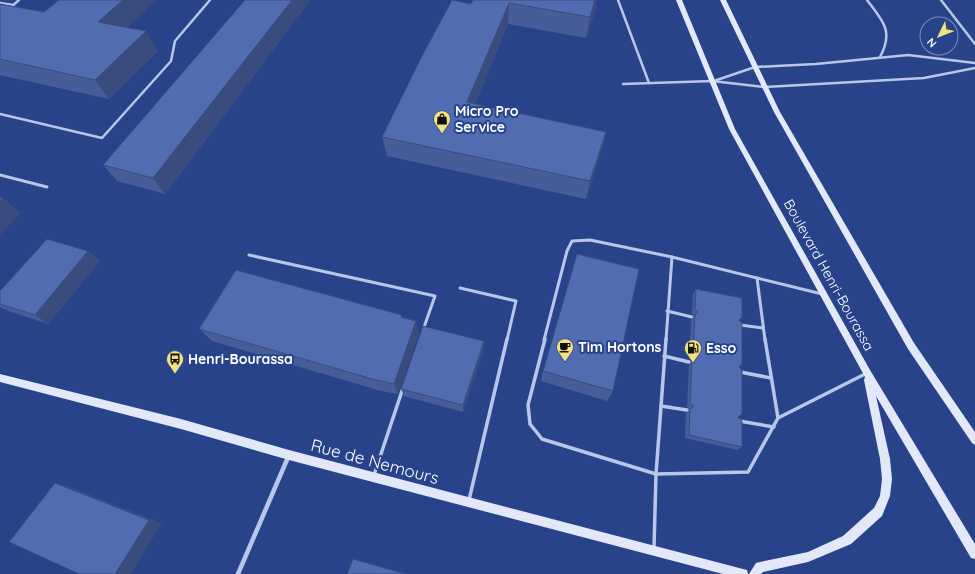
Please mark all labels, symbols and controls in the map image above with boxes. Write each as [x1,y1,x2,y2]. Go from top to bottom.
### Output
north arrow [919,16,959,56]
text: N [924,35,940,51]
place label: Micro Pro Service [455,102,519,136]
shop icon: Micro Pro Service [432,109,452,134]
street label: Boulevard Henri-Bourassa [780,196,878,354]
cafe icon: Tim Hortons [555,337,575,362]
place label: Tim Hortons [578,338,662,356]
fuel station icon: Esso [683,338,703,363]
place label: Esso [706,339,737,357]
bus stop icon: Henri-Bourassa [165,349,185,374]
place label: Henri-Bourassa [188,350,293,368]
street label: Rue de Nemours [309,434,441,488]

